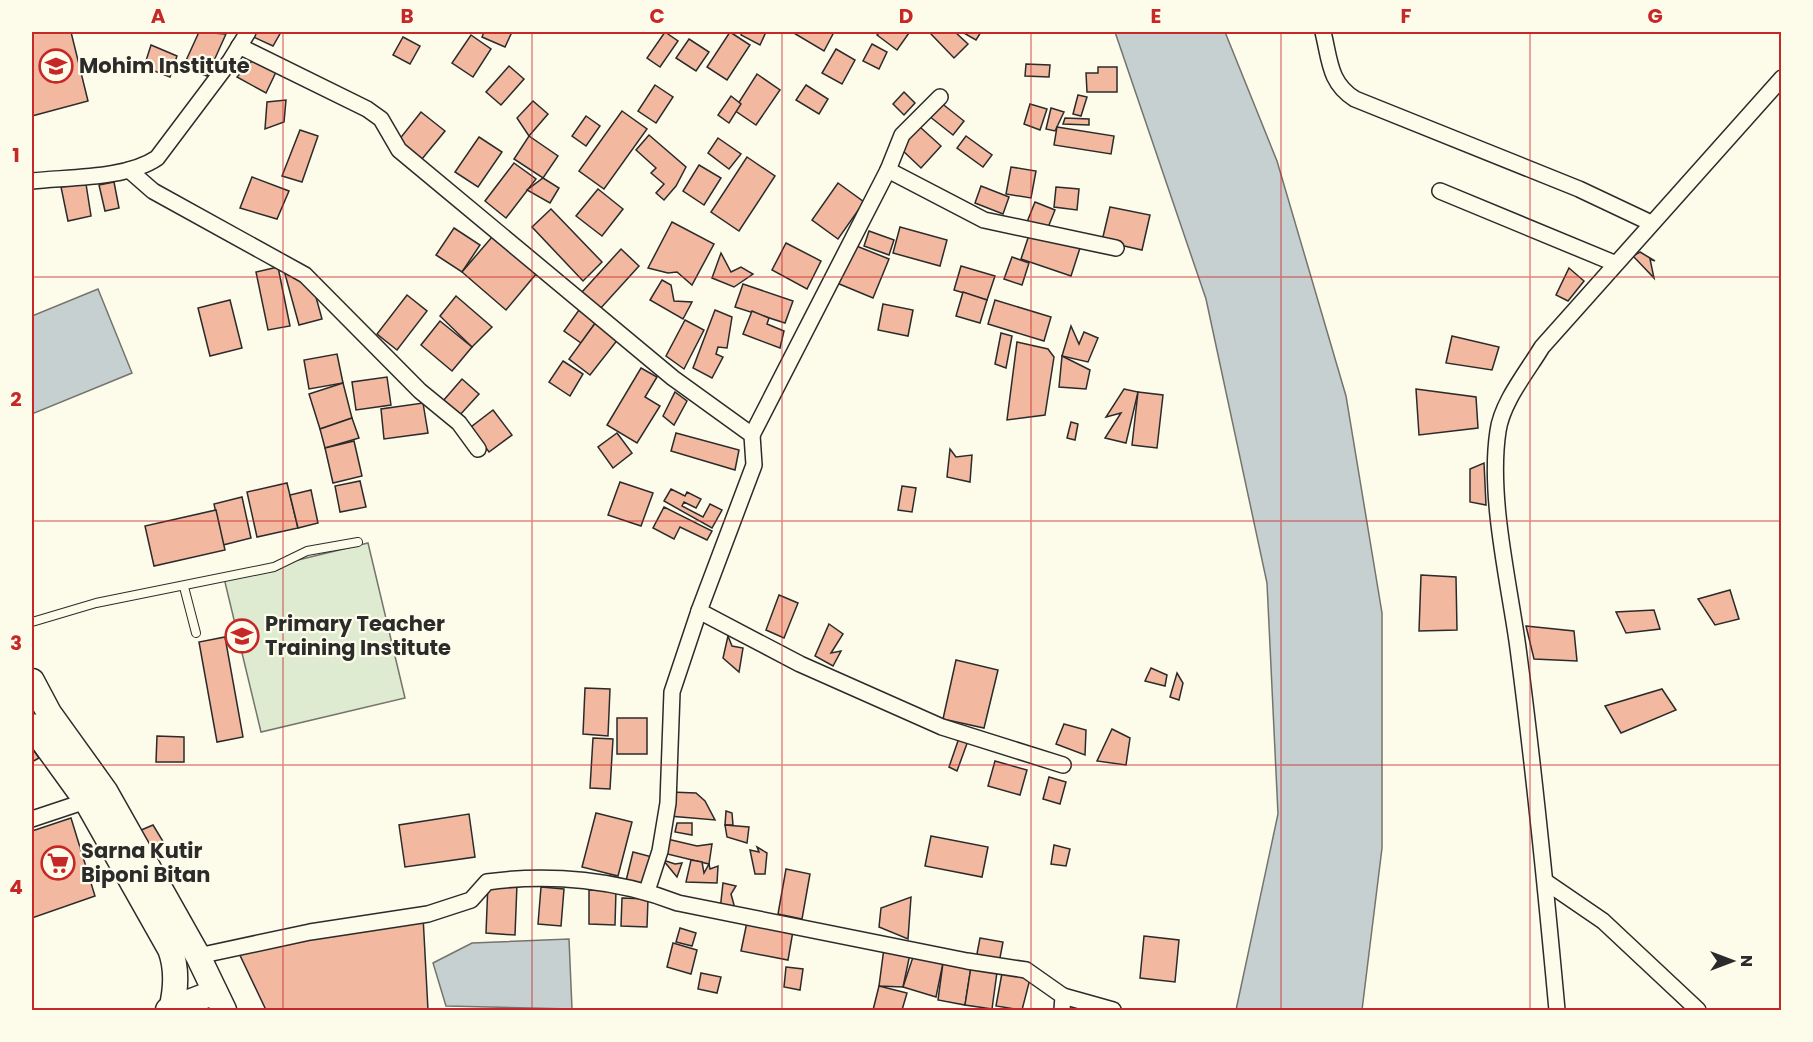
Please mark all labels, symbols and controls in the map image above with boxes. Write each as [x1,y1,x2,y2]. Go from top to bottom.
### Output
text: A [151,2,166,30]
text: B [400,2,414,30]
text: C [649,2,665,30]
text: D [899,2,913,30]
text: E [1151,2,1161,30]
text: F [1401,2,1412,30]
text: G [1647,2,1663,30]
school or university icon: Mohim Institute [38,48,74,84]
place label: Mohim Institute [79,51,250,80]
text: 1 [12,141,20,169]
text: 2 [10,385,22,413]
place label: Primary Teacher Training Institute [265,609,451,662]
school or university icon: Primary Teacher Training Institute [224,618,260,654]
text: 3 [10,629,22,657]
place label: Sarna Kutir Biponi Bitan [81,836,210,889]
supermarket icon: Sarna Kutir Biponi Bitan [40,845,76,881]
text: 4 [9,873,23,901]
north arrow [1702,931,1762,991]
text: N [1735,955,1758,967]

